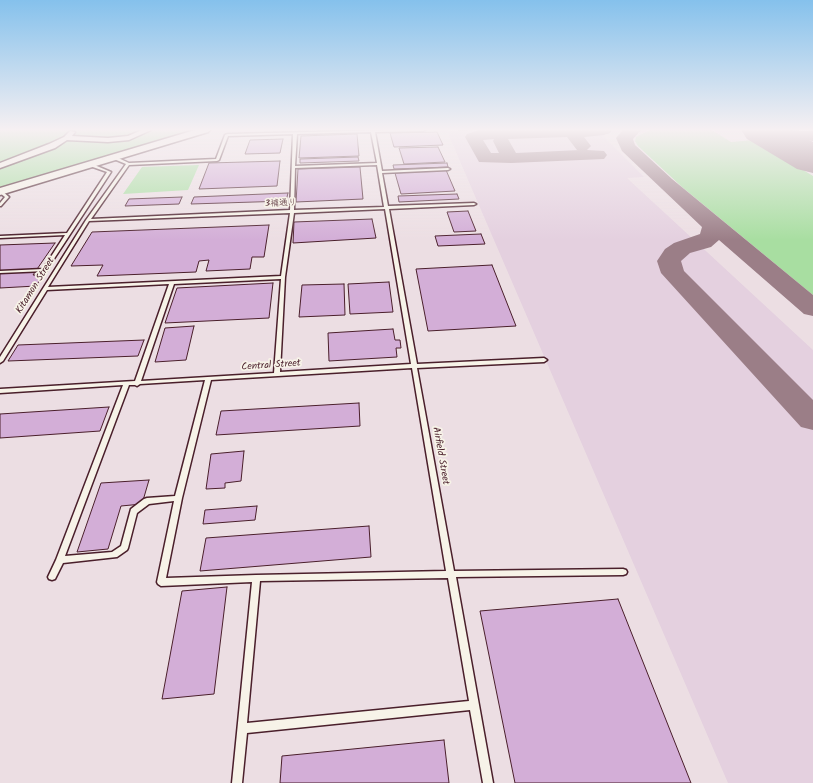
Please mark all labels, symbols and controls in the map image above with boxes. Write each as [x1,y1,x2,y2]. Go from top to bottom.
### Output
street label: 3補通り [265,198,297,210]
street label: Kitamon Street [14,256,58,316]
street label: Central Street [241,358,301,374]
street label: Airfield Street [429,426,451,486]

